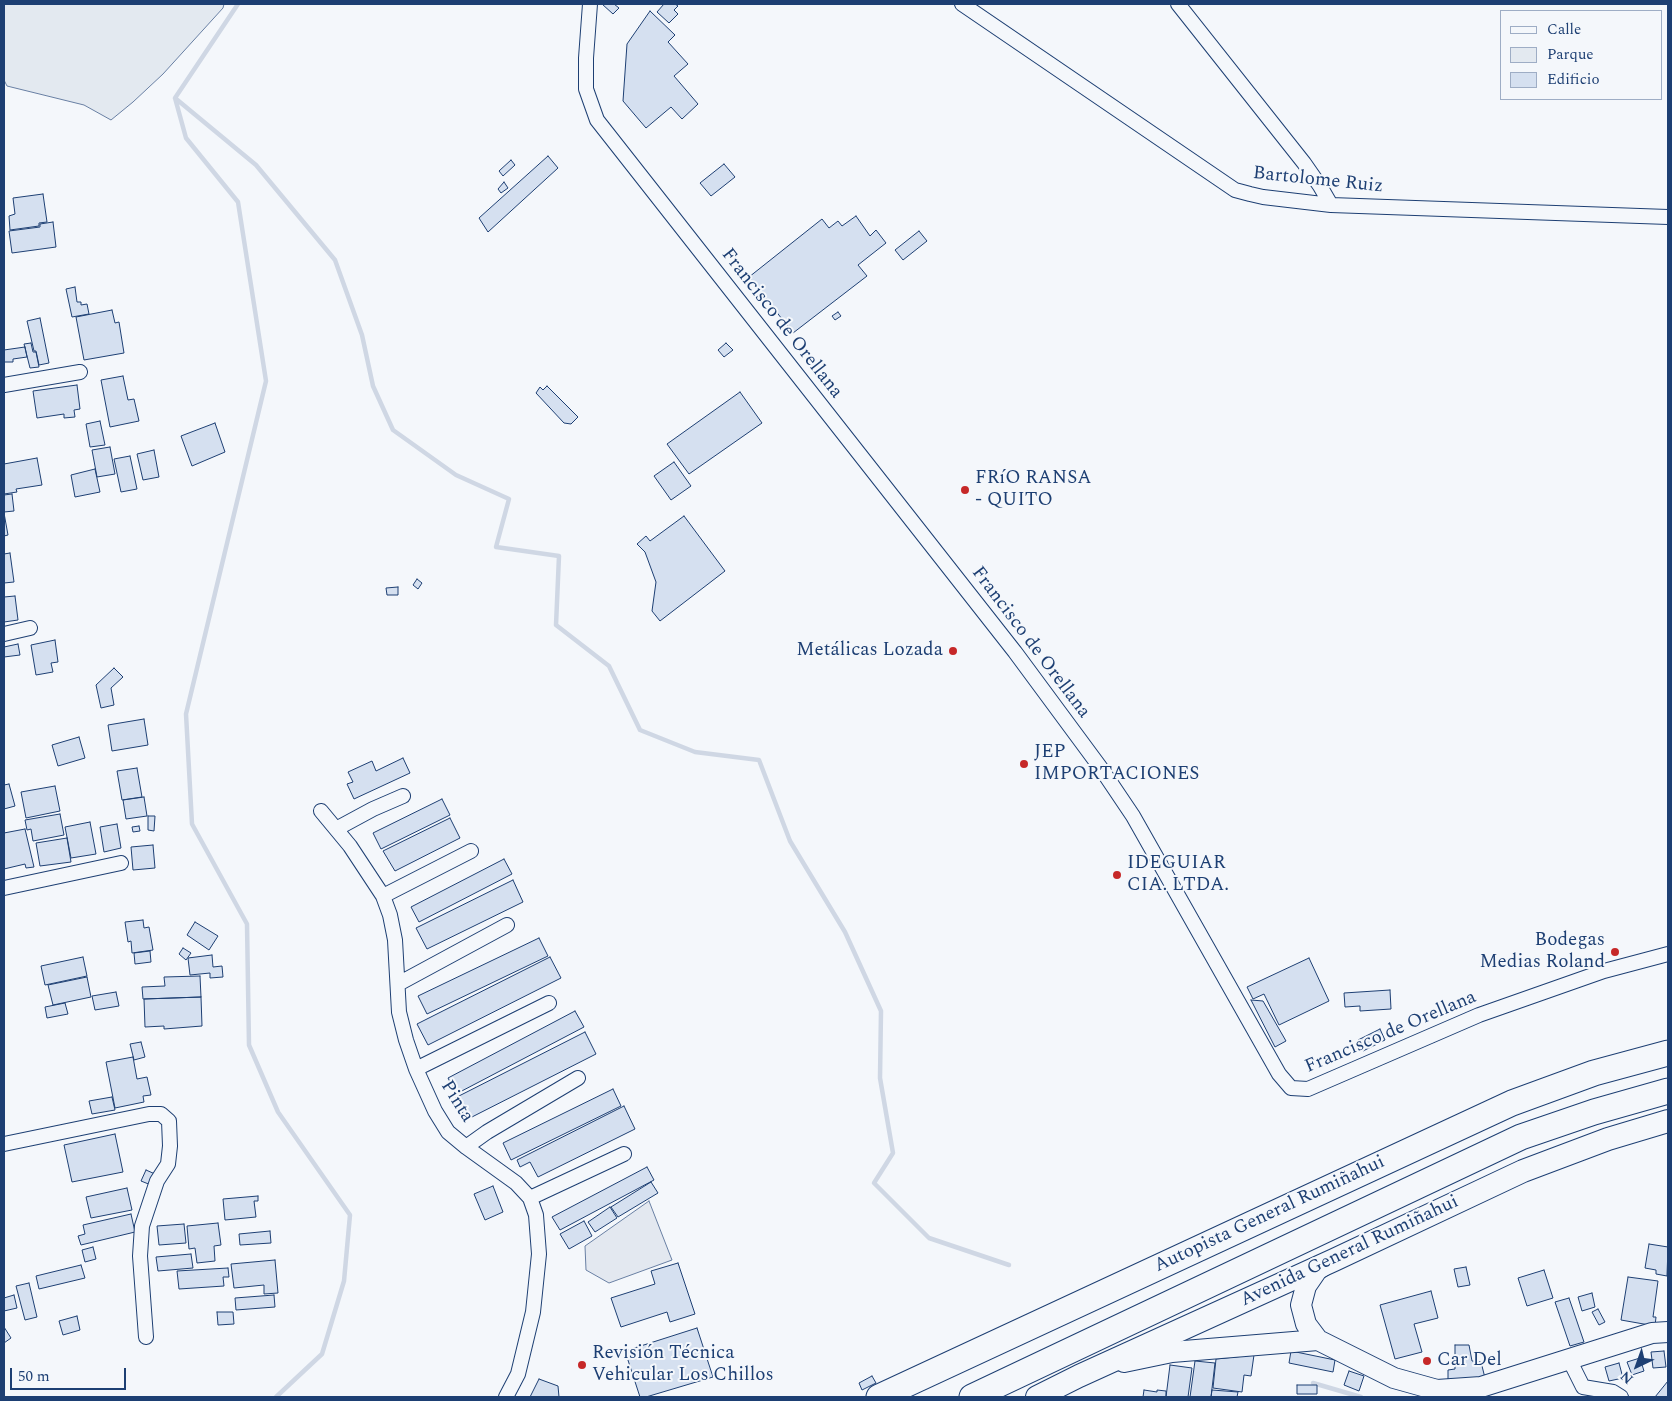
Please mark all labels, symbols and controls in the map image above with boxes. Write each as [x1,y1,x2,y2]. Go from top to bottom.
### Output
legend [1500,10,1662,100]
text: Calle [1547,18,1581,41]
text: Parque [1547,43,1594,66]
text: Edificio [1547,68,1600,91]
street label: Bartolome Ruiz [1252,163,1384,199]
street label: Francisco de Orellana [715,245,847,403]
place label: FRíO RANSA - QUITO [975,468,1091,512]
marker: FRíO RANSA - QUITO [959,484,971,496]
street label: Francisco de Orellana [966,563,1094,723]
place label: Metálicas Lozada [796,640,943,662]
marker: Metálicas Lozada [947,645,959,657]
place label: JEP IMPORTACIONES [1034,742,1199,786]
marker: JEP IMPORTACIONES [1018,758,1030,770]
place label: IDEGUIAR CIA. LTDA. [1127,853,1229,897]
marker: IDEGUIAR CIA. LTDA. [1111,869,1123,881]
place label: Bodegas Medias Roland [1479,930,1605,974]
marker: Bodegas Medias Roland [1609,946,1621,958]
street label: Francisco de Orellana [1302,987,1480,1079]
street label: Pinta [434,1077,478,1127]
street label: Autopista General Rumiñahui [1151,1152,1389,1278]
street label: Avenida General Rumiñahui [1237,1191,1463,1313]
north arrow [1612,1341,1662,1391]
place label: Revisión Técnica Vehicular Los Chillos [592,1343,774,1387]
place label: Car Del [1437,1350,1502,1372]
marker: Car Del [1421,1355,1433,1367]
scale bar [12,1358,129,1390]
marker: Revisión Técnica Vehicular Los Chillos [576,1359,588,1371]
text: 50 m [18,1365,50,1388]
text: N [1615,1366,1638,1389]

